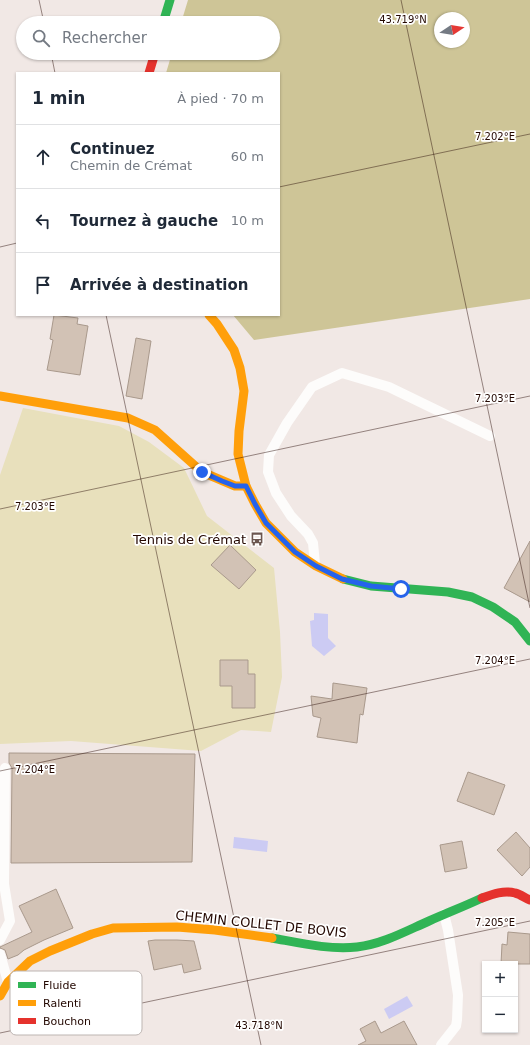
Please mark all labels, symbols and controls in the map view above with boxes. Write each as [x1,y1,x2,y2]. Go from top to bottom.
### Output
north arrow [434,12,470,48]
text: 43.719°N [379,14,427,25]
search box [16,16,280,60]
icon: search [30,27,52,49]
text: Rechercher [62,29,147,47]
text: 1 min [32,88,85,108]
text: À pied · 70 m [177,91,264,106]
text: 7.202°E [475,131,515,142]
text: Continuez [70,140,155,158]
icon: ahead [32,146,54,168]
text: 60 m [231,149,264,164]
text: Chemin de Crémat [70,158,192,173]
icon: left [32,210,54,232]
text: Tournez à gauche [70,212,218,230]
text: 10 m [231,213,264,228]
icon: arrive [32,274,54,296]
text: Arrivée à destination [70,276,248,294]
text: 7.203°E [475,393,515,404]
route end [193,463,211,481]
text: 7.203°E [15,501,55,512]
bus stop icon: Tennis de Crémat [249,531,265,547]
place label: Tennis de Crémat [132,532,246,547]
route start [392,580,410,598]
text: 7.204°E [475,655,515,666]
text: 7.204°E [15,764,55,775]
street label: CHEMIN COLLET DE BOVIS [175,908,347,940]
text: 7.205°E [475,917,515,928]
map controls [482,961,518,1033]
button: + [482,961,518,997]
legend [10,971,142,1035]
text: Fluide [43,979,76,992]
text: Ralenti [43,997,81,1010]
button: − [482,997,518,1033]
text: Bouchon [43,1015,91,1028]
text: 43.718°N [235,1020,283,1031]

